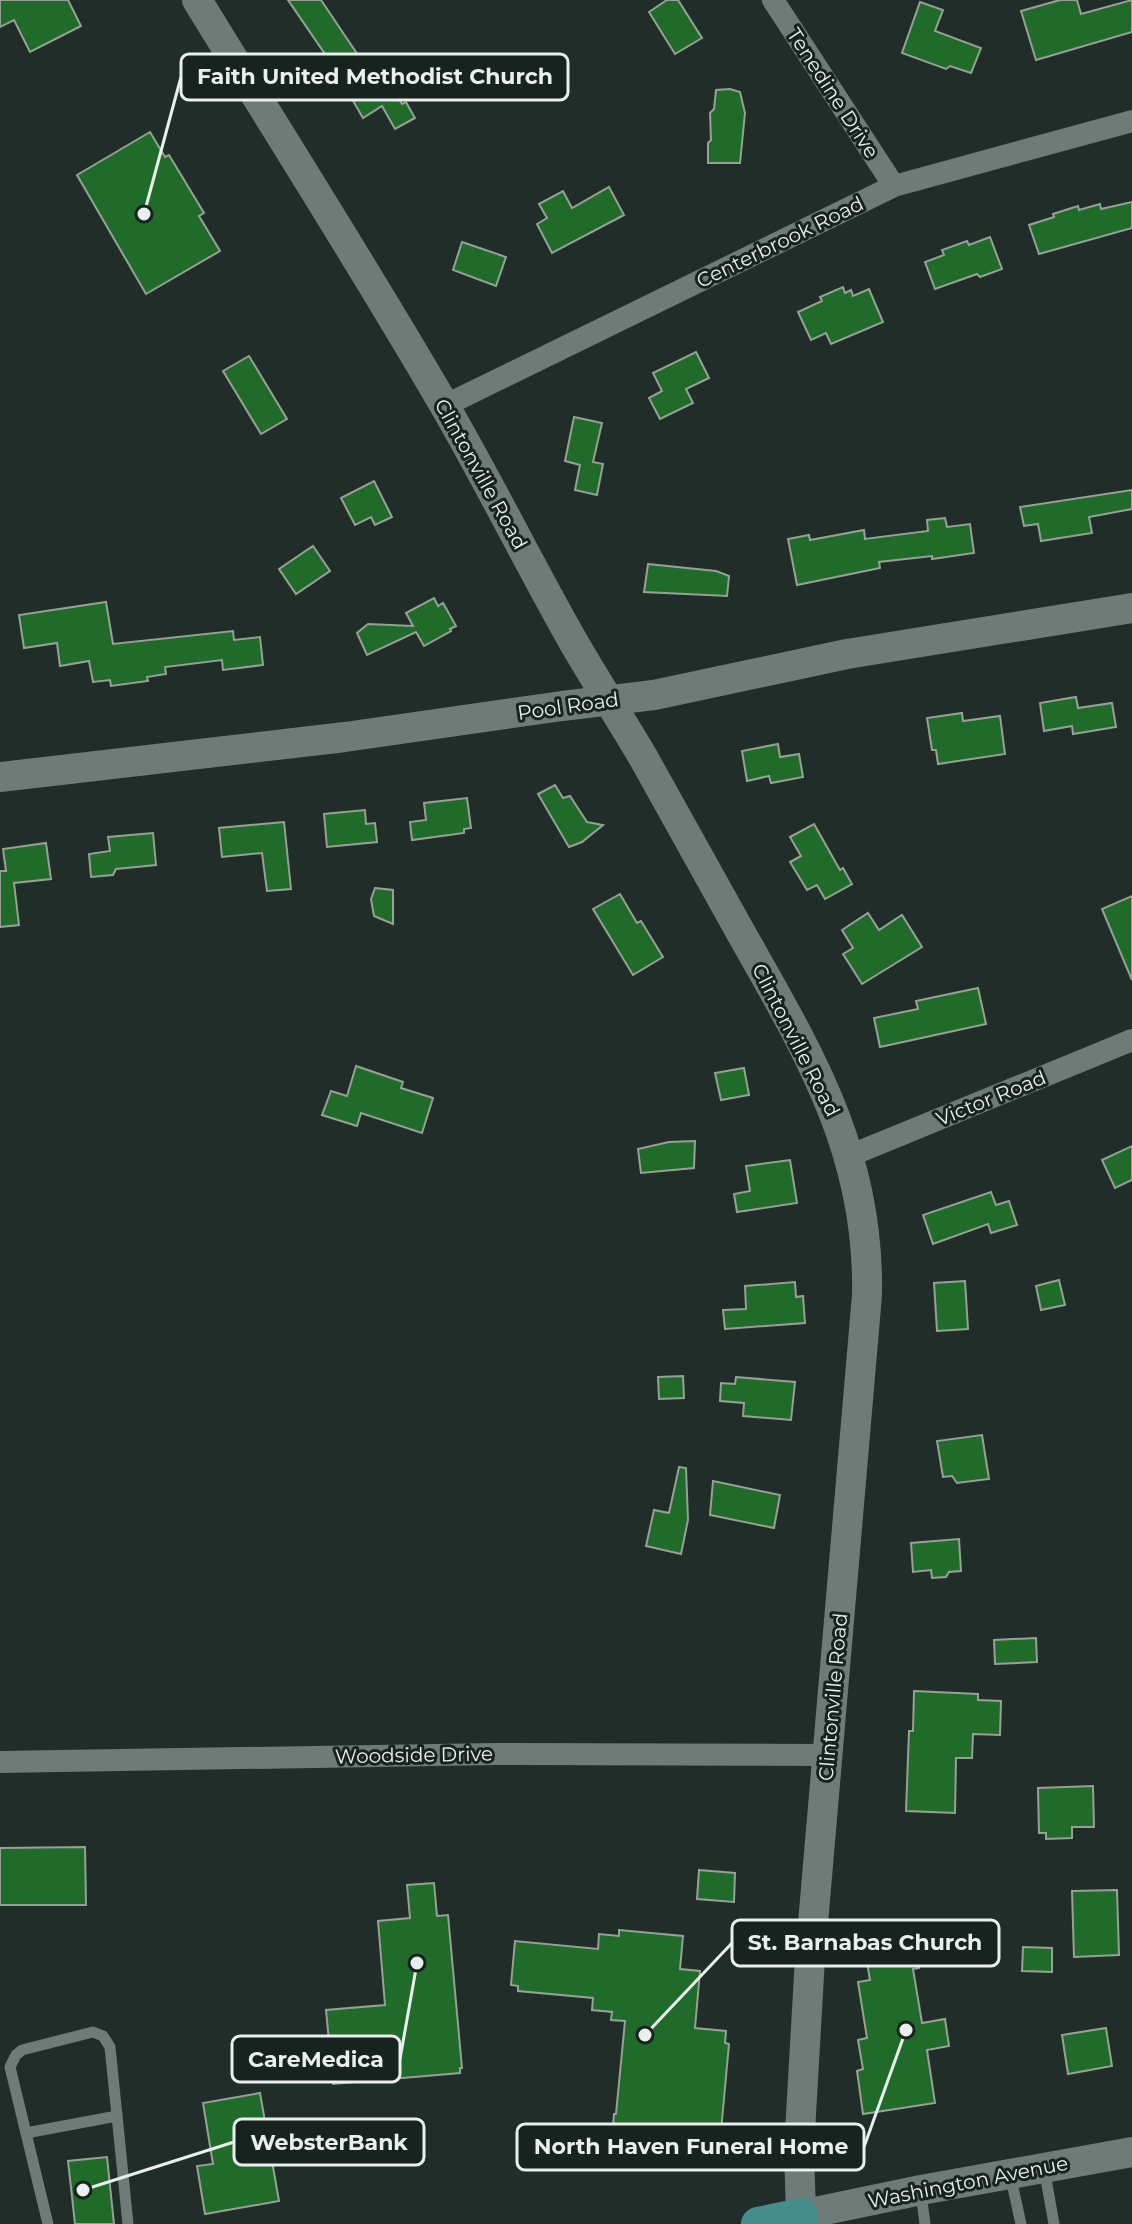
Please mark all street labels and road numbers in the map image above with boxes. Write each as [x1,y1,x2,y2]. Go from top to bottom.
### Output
street label: Tenedine Drive [782,23,884,163]
street label: Centerbrook Road [693,191,867,293]
street label: Clintonville Road [430,394,532,554]
street label: Pool Road [516,687,620,725]
street label: Clintonville Road [747,959,845,1121]
street label: Victor Road [933,1065,1049,1131]
street label: Clintonville Road [814,1612,852,1782]
street label: Woodside Drive [335,1742,493,1768]
street label: Washington Avenue [866,2151,1070,2213]

